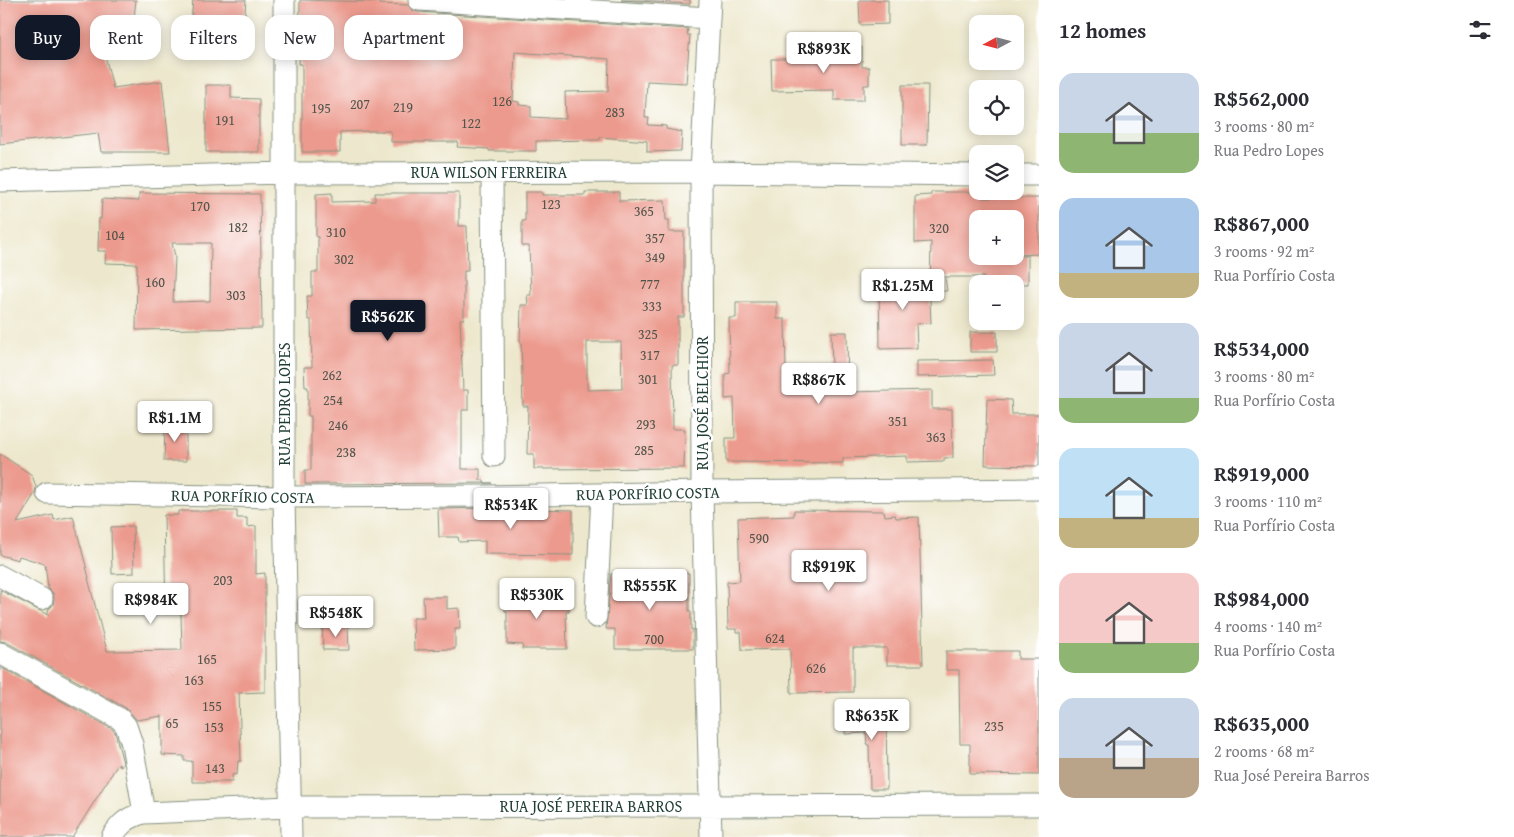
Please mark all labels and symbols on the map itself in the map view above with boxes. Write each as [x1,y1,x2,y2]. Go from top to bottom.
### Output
north arrow [969,15,1024,70]
pin: R$893K [783,32,865,74]
house number: 126 [492,91,512,111]
house number: 207 [350,94,370,114]
house number: 219 [393,97,413,117]
house number: 195 [311,98,331,118]
house number: 283 [605,102,625,122]
house number: 191 [215,110,235,130]
house number: 122 [461,113,481,133]
street label: RUA WILSON FERREIRA [411,160,567,184]
house number: 123 [541,194,561,214]
house number: 170 [190,196,210,216]
house number: 365 [634,201,654,221]
house number: 182 [228,217,248,237]
house number: 320 [929,218,949,238]
house number: 310 [326,222,346,242]
house number: 104 [105,225,125,245]
house number: 357 [645,228,665,248]
house number: 349 [645,247,665,267]
house number: 302 [334,249,354,269]
pin: R$1.25M [857,268,949,311]
house number: 160 [145,272,165,292]
house number: 777 [640,274,660,294]
house number: 303 [226,285,246,305]
house number: 333 [642,296,662,316]
pin: R$562K [347,300,429,342]
house number: 325 [638,324,658,344]
street label: RUA JOSÉ BELCHIOR [690,335,714,470]
street label: RUA PEDRO LOPES [272,342,296,466]
house number: 317 [640,345,660,365]
pin: R$867K [778,362,860,405]
house number: 262 [322,365,342,385]
house number: 301 [638,369,658,389]
house number: 254 [323,390,343,410]
pin: R$1.1M [134,400,216,443]
house number: 351 [888,411,908,431]
house number: 293 [636,414,656,434]
house number: 246 [328,415,348,435]
house number: 363 [926,427,946,447]
house number: 285 [634,440,654,460]
house number: 238 [336,442,356,462]
street label: RUA PORFÍRIO COSTA [576,480,720,506]
street label: RUA PORFÍRIO COSTA [171,483,315,509]
pin: R$534K [470,488,552,530]
house number: 590 [749,528,769,548]
pin: R$919K [788,550,870,592]
pin: R$555K [609,568,691,611]
house number: 203 [213,570,233,590]
pin: R$530K [496,578,578,620]
pin: R$984K [110,582,192,625]
pin: R$548K [295,596,377,638]
house number: 624 [765,628,785,648]
house number: 700 [644,629,664,649]
house number: 165 [197,649,217,669]
house number: 626 [806,658,826,678]
house number: 163 [184,670,204,690]
house number: 155 [202,696,222,716]
pin: R$635K [831,698,913,741]
house number: 65 [165,713,179,733]
house number: 235 [984,716,1004,736]
house number: 153 [204,717,224,737]
house number: 143 [205,758,225,778]
street label: RUA JOSÉ PEREIRA BARROS [500,794,682,818]

